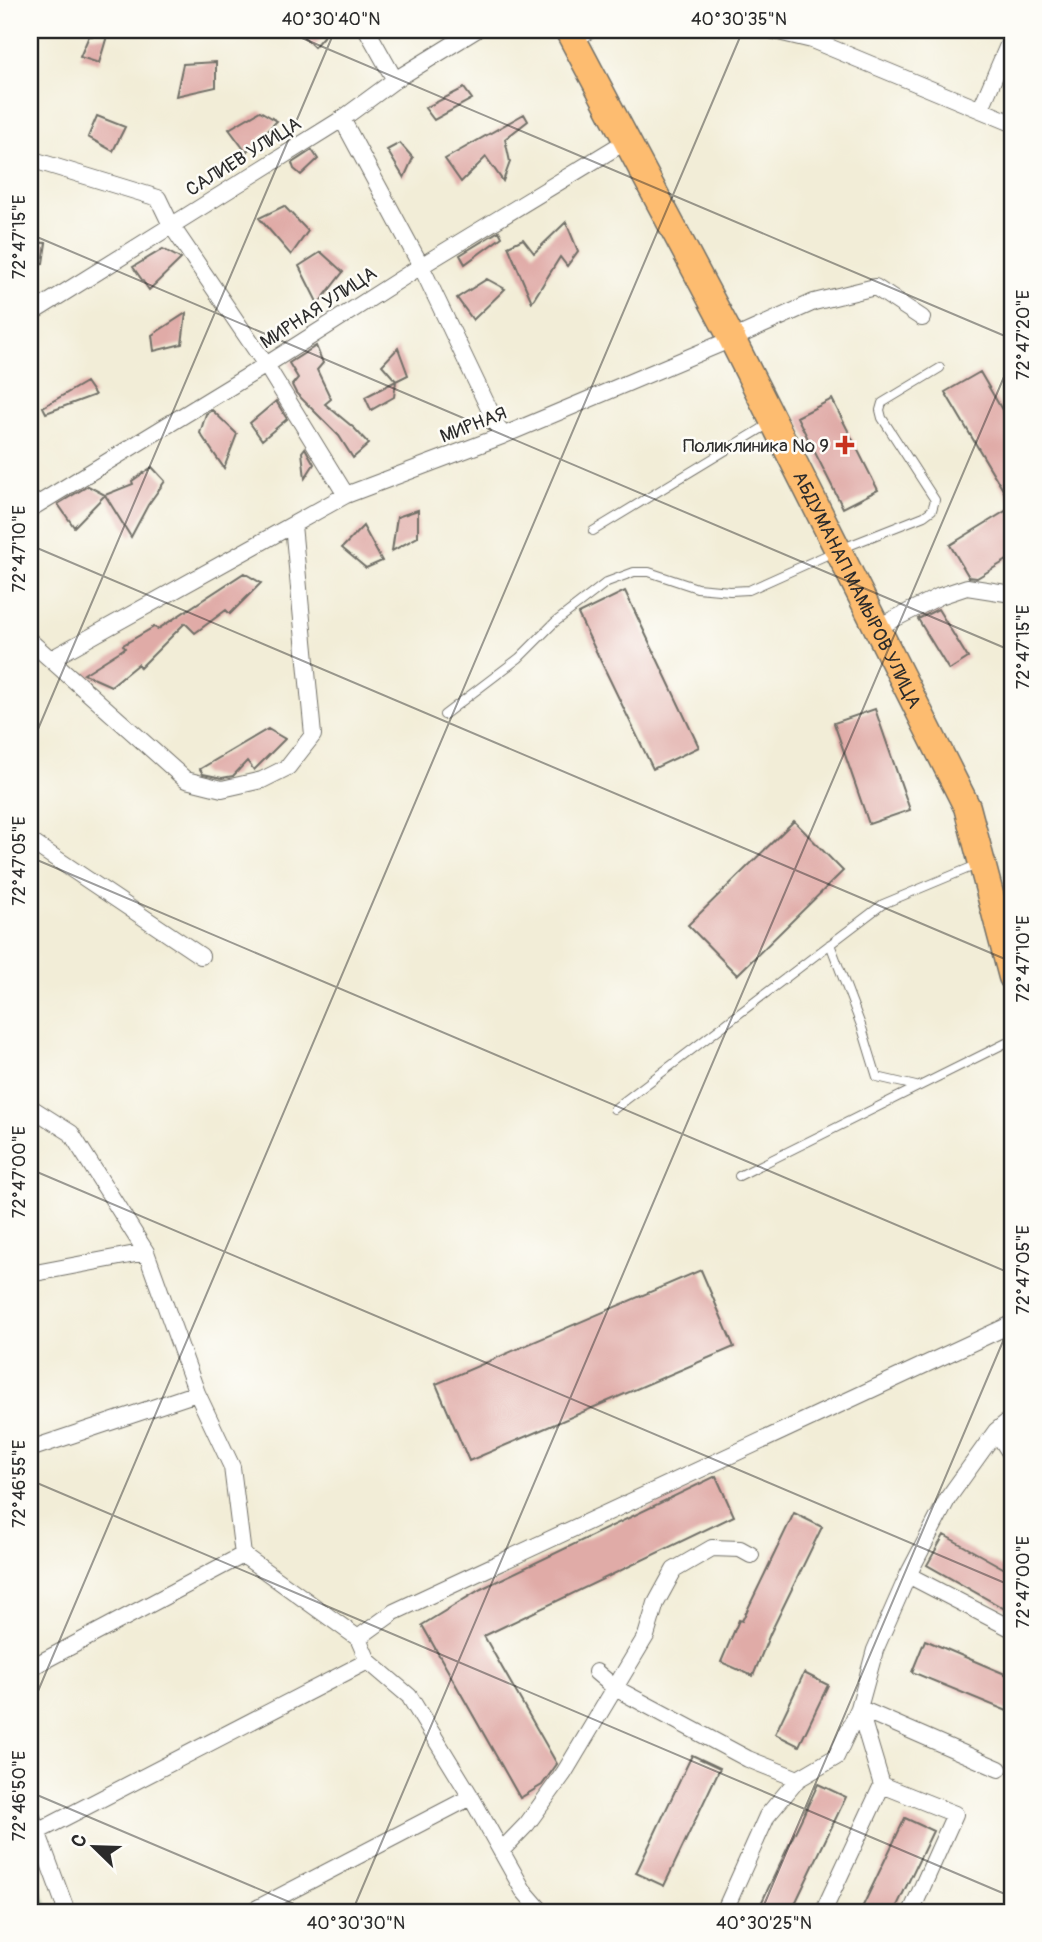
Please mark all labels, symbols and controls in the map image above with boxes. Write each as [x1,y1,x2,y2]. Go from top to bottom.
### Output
text: 40°30'40"N [282,8,380,31]
text: 40°30'35"N [691,8,787,31]
street label: САЛИЕВ УЛИЦА [181,112,306,202]
text: 72°47'15"E [8,195,31,279]
street label: МИРНАЯ УЛИЦА [256,261,381,354]
text: 72°47'20"E [1012,290,1035,380]
street label: МИРНАЯ [436,401,510,449]
place label: Поликлиника № 9 [683,434,829,458]
marker: Поликлиника № 9 [835,435,855,455]
street label: АБДУМАНАП МАМЫРОВ УЛИЦА [787,467,926,712]
text: 72°47'10"E [8,506,31,593]
text: 72°47'15"E [1012,605,1035,689]
text: 72°47'05"E [8,816,31,906]
text: 72°47'10"E [1012,916,1035,1003]
text: 72°47'00"E [8,1126,31,1218]
text: 72°47'05"E [1012,1225,1035,1315]
text: 72°46'55"E [8,1440,31,1528]
text: 72°47'00"E [1012,1536,1035,1628]
text: 72°46'50"E [8,1751,31,1841]
north arrow [60,1812,130,1882]
text: С [66,1830,93,1851]
text: 40°30'30"N [307,1912,405,1935]
text: 40°30'25"N [716,1912,812,1935]

